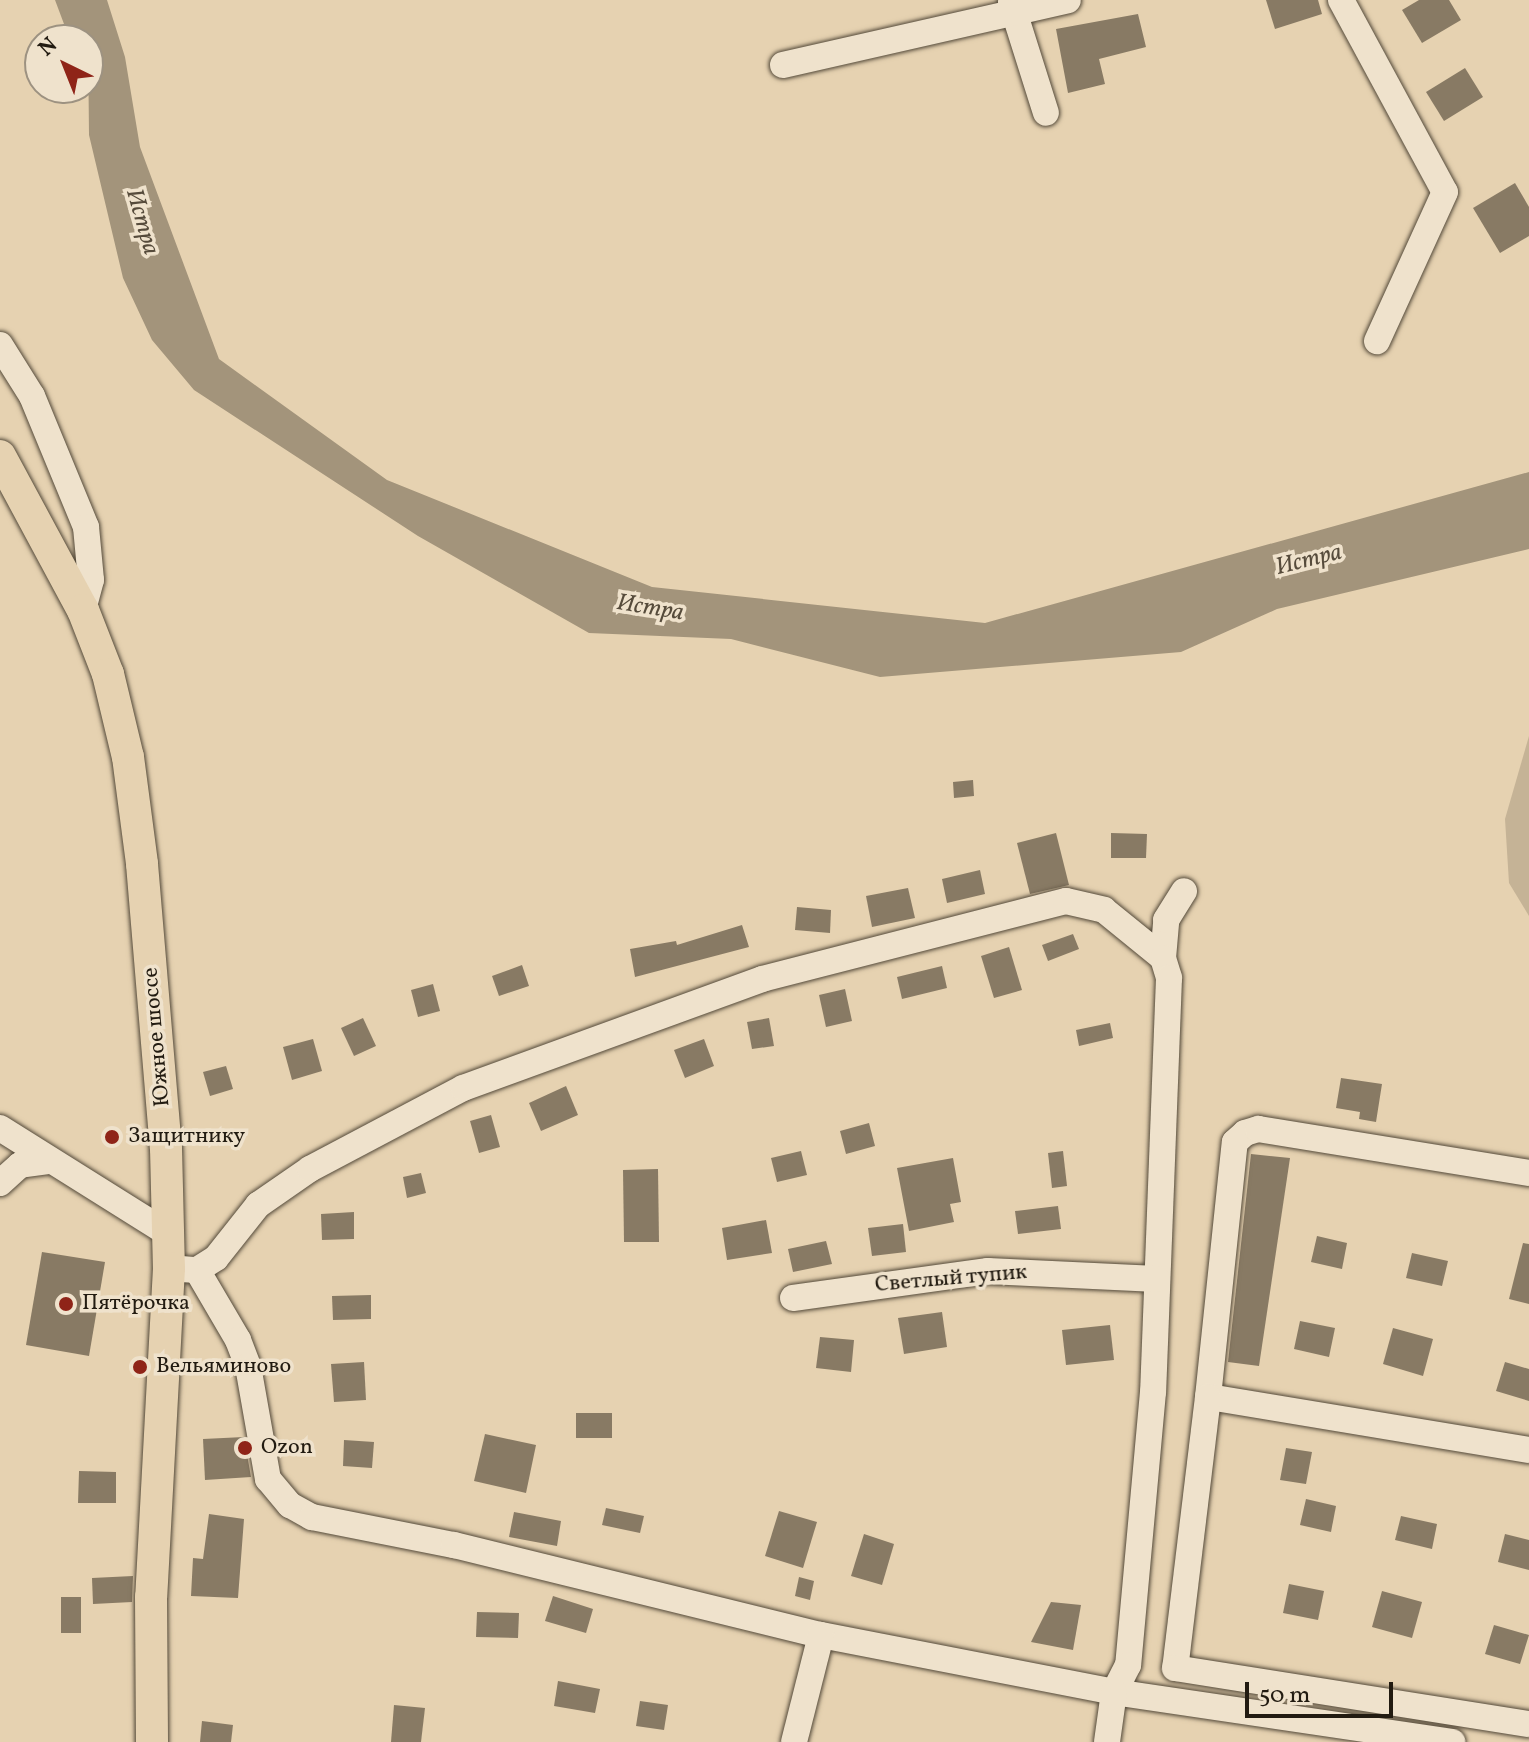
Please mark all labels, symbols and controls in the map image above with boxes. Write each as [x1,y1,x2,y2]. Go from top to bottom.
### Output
north arrow [24,24,104,104]
text: N [32,31,65,64]
water label: Истра [118,186,164,258]
water label: Истра [1273,539,1345,583]
water label: Истра [614,590,686,628]
street label: Южное шоссе [138,966,176,1108]
place label: Защитнику [128,1124,245,1150]
marker: Защитнику [103,1128,121,1146]
street label: Светлый тупик [874,1259,1028,1299]
place label: Пятёрочка [82,1291,190,1317]
marker: Пятёрочка [57,1295,75,1313]
place label: Вельяминово [156,1354,291,1380]
marker: Вельяминово [131,1358,149,1376]
place label: Ozon [261,1435,313,1461]
marker: Ozon [236,1439,254,1457]
scale bar [1249,1666,1397,1716]
text: 50 m [1259,1679,1311,1713]

